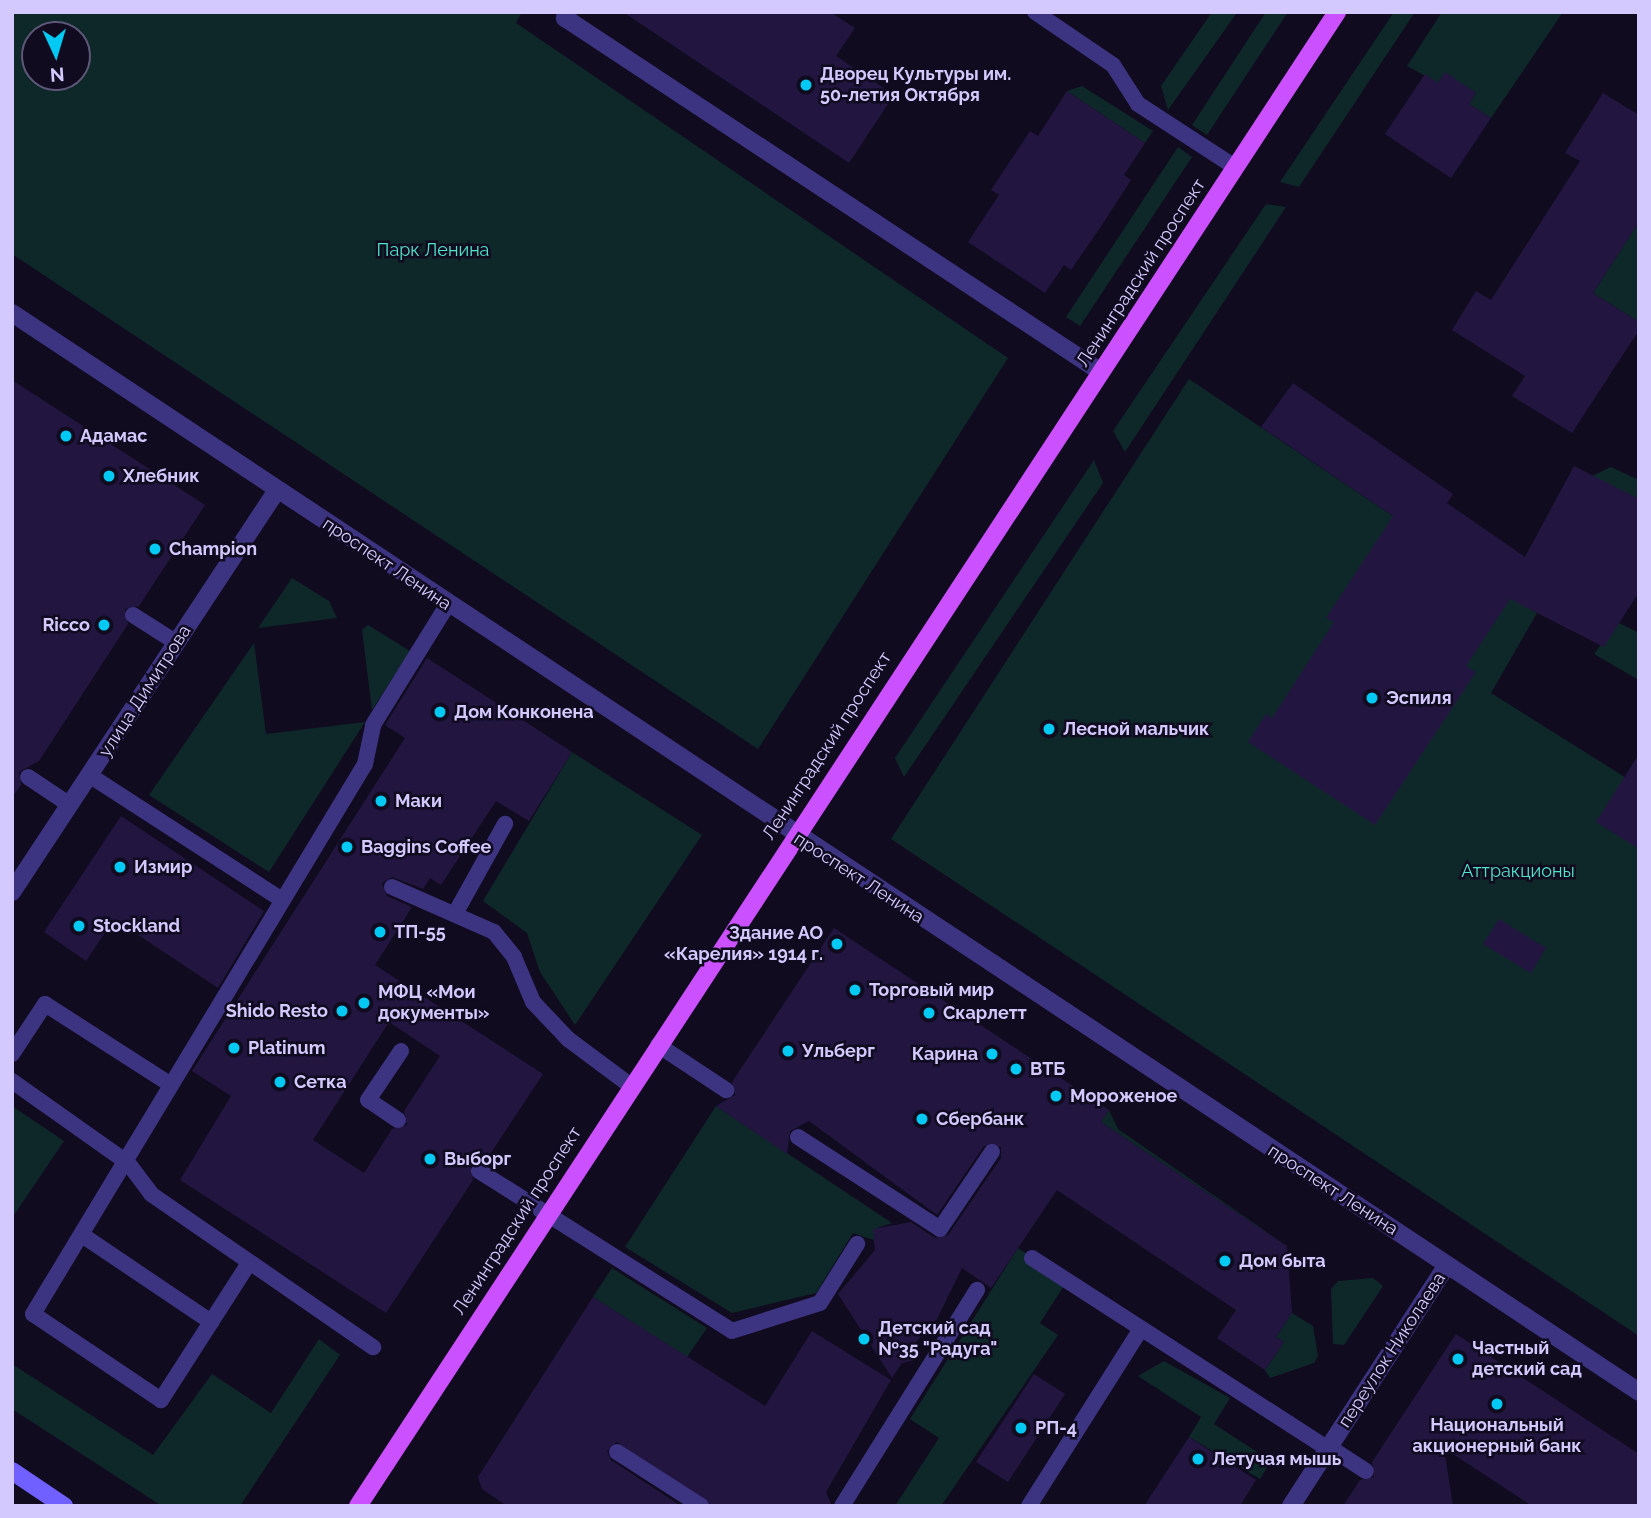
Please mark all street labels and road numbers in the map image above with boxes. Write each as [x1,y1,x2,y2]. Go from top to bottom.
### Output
street label: Ленинградский проспект [1072,175,1210,371]
street label: проспект Ленина [319,513,455,615]
street label: улица Димитрова [94,621,196,761]
street label: Ленинградский проспект [758,648,896,844]
street label: проспект Ленина [790,828,928,928]
street label: Ленинградский проспект [448,1123,586,1319]
street label: проспект Ленина [1264,1140,1402,1240]
street label: переулок Николаева [1334,1268,1450,1432]

